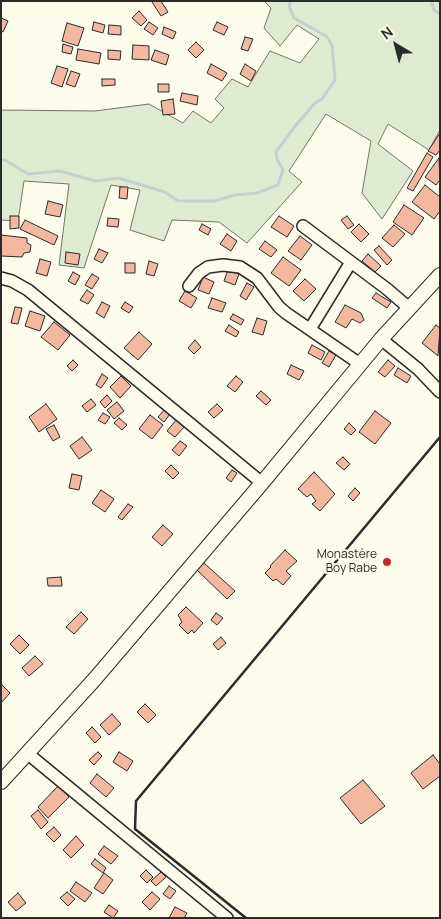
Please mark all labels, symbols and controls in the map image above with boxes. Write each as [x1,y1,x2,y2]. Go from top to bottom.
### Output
north arrow [371,20,421,70]
text: N [377,22,396,43]
place label: Monastère Boy Rabe [317,548,377,576]
marker: Monastère Boy Rabe [381,556,393,568]

